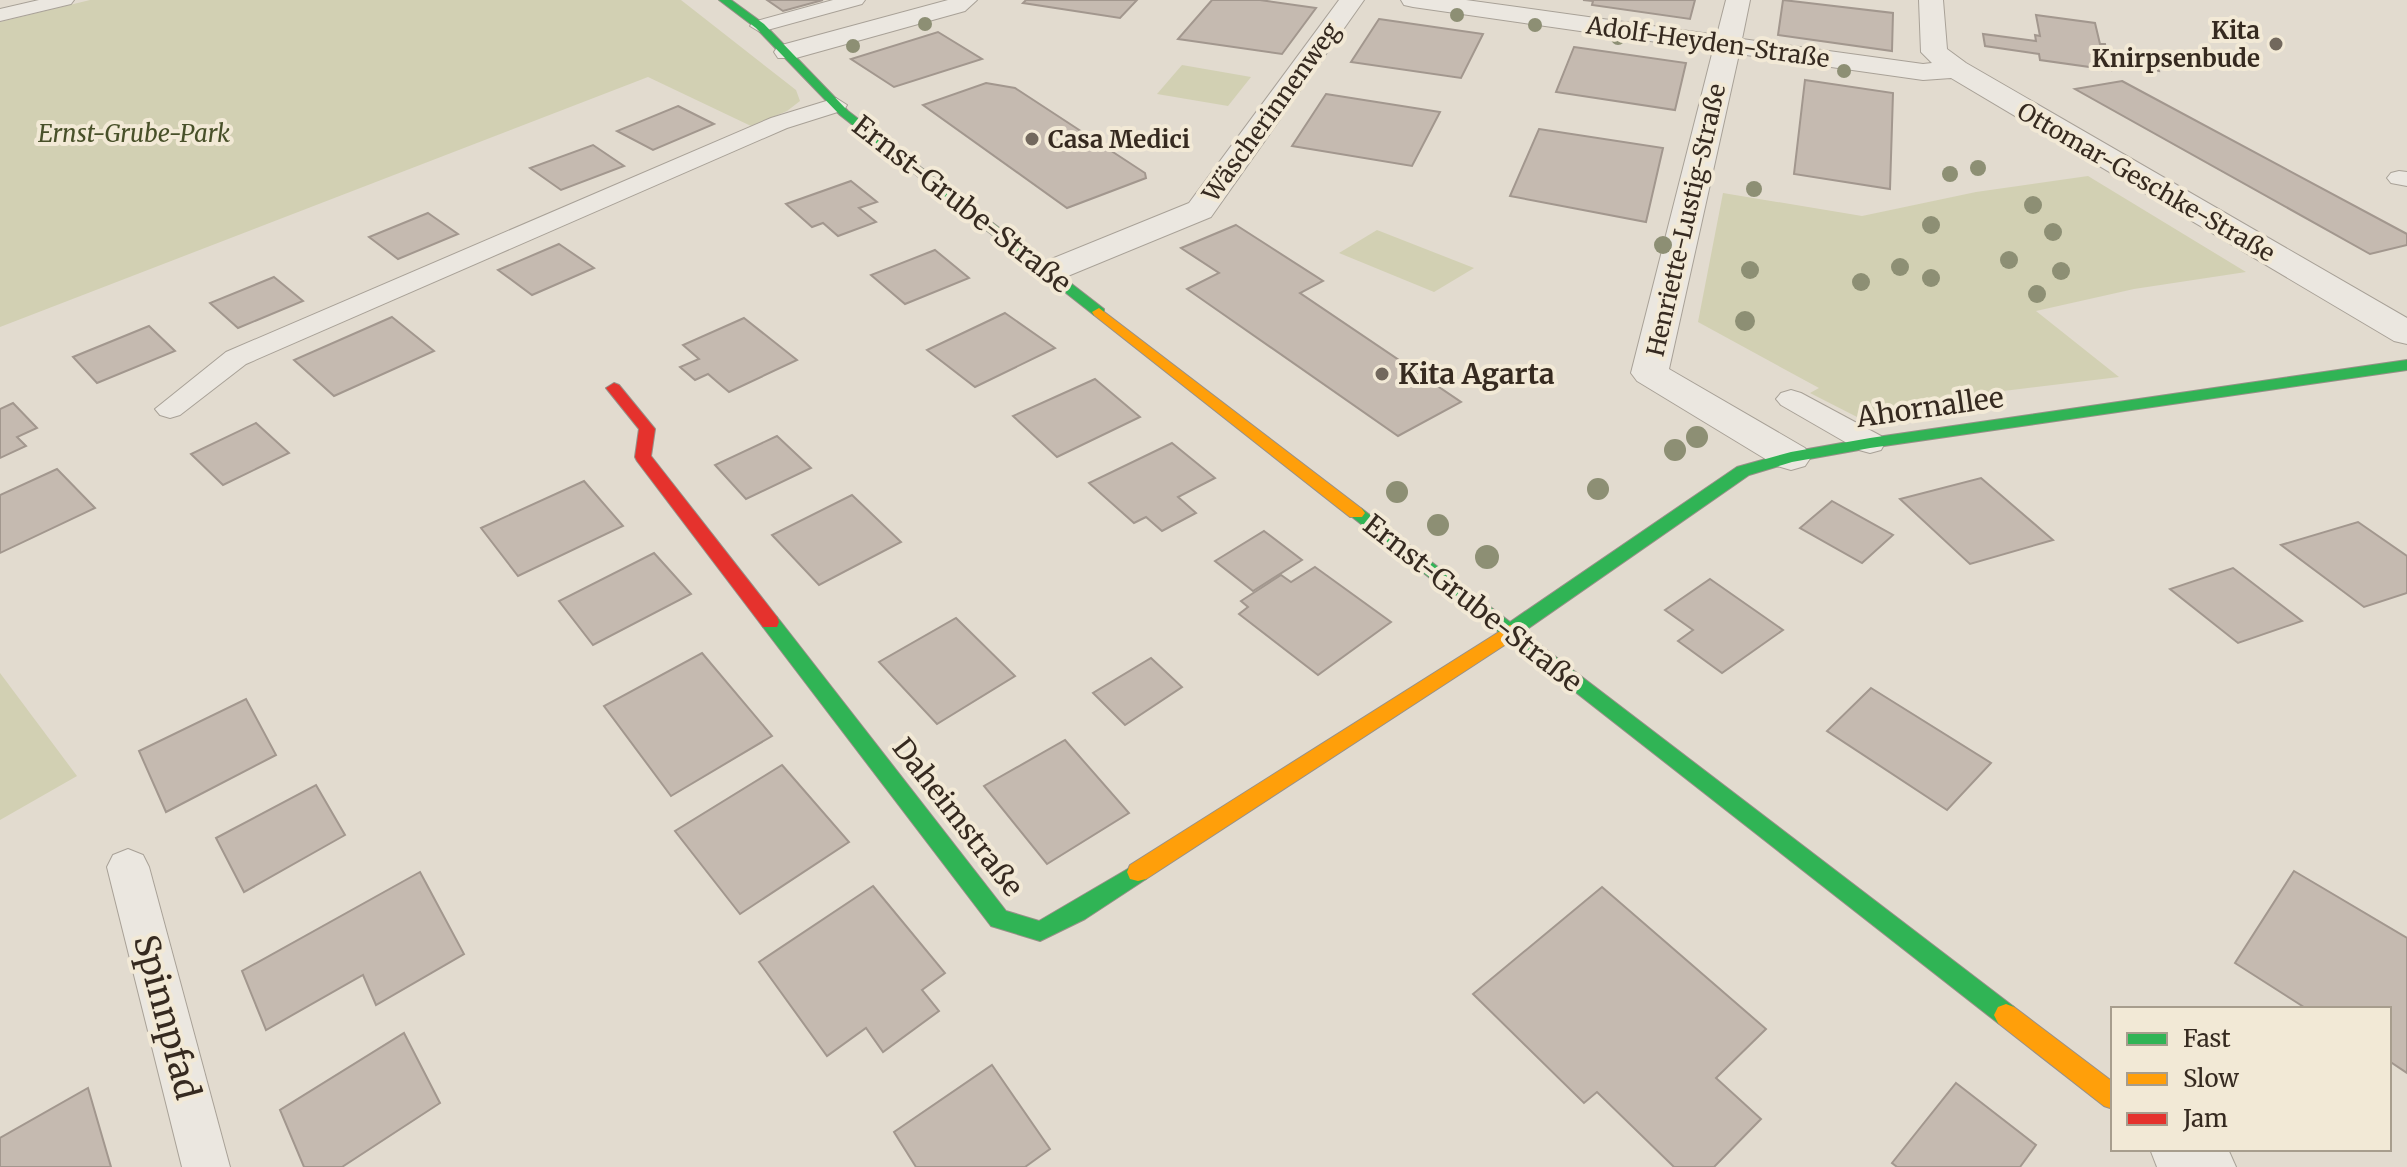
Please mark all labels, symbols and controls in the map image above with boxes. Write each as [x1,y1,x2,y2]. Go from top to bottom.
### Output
street label: Adolf-Heyden-Straße [1583,9,1832,74]
place label: Kita Knirpsenbude [2092,15,2260,74]
street label: Wäscherinnenweg [1195,16,1347,209]
marker: Kita Knirpsenbude [2267,35,2285,53]
street label: Henriette-Lustig-Straße [1640,81,1732,359]
street label: Ottomar-Geschke-Straße [2012,96,2280,268]
street label: Ernst-Grube-Straße [845,107,1079,301]
park label: Ernst-Grube-Park [38,118,230,149]
place label: Casa Medici [1048,124,1190,155]
marker: Casa Medici [1023,130,1041,148]
place label: Kita Agarta [1398,356,1555,392]
marker: Kita Agarta [1373,365,1391,383]
street label: Ahornallee [1853,379,2006,435]
street label: Ernst-Grube-Straße [1356,506,1590,700]
street label: Daheimstraße [885,731,1031,903]
street label: Spinnpfad [125,930,209,1104]
legend [2111,1007,2391,1151]
text: Fast [2183,1023,2231,1054]
text: Slow [2183,1063,2239,1094]
text: Jam [2182,1103,2228,1134]

